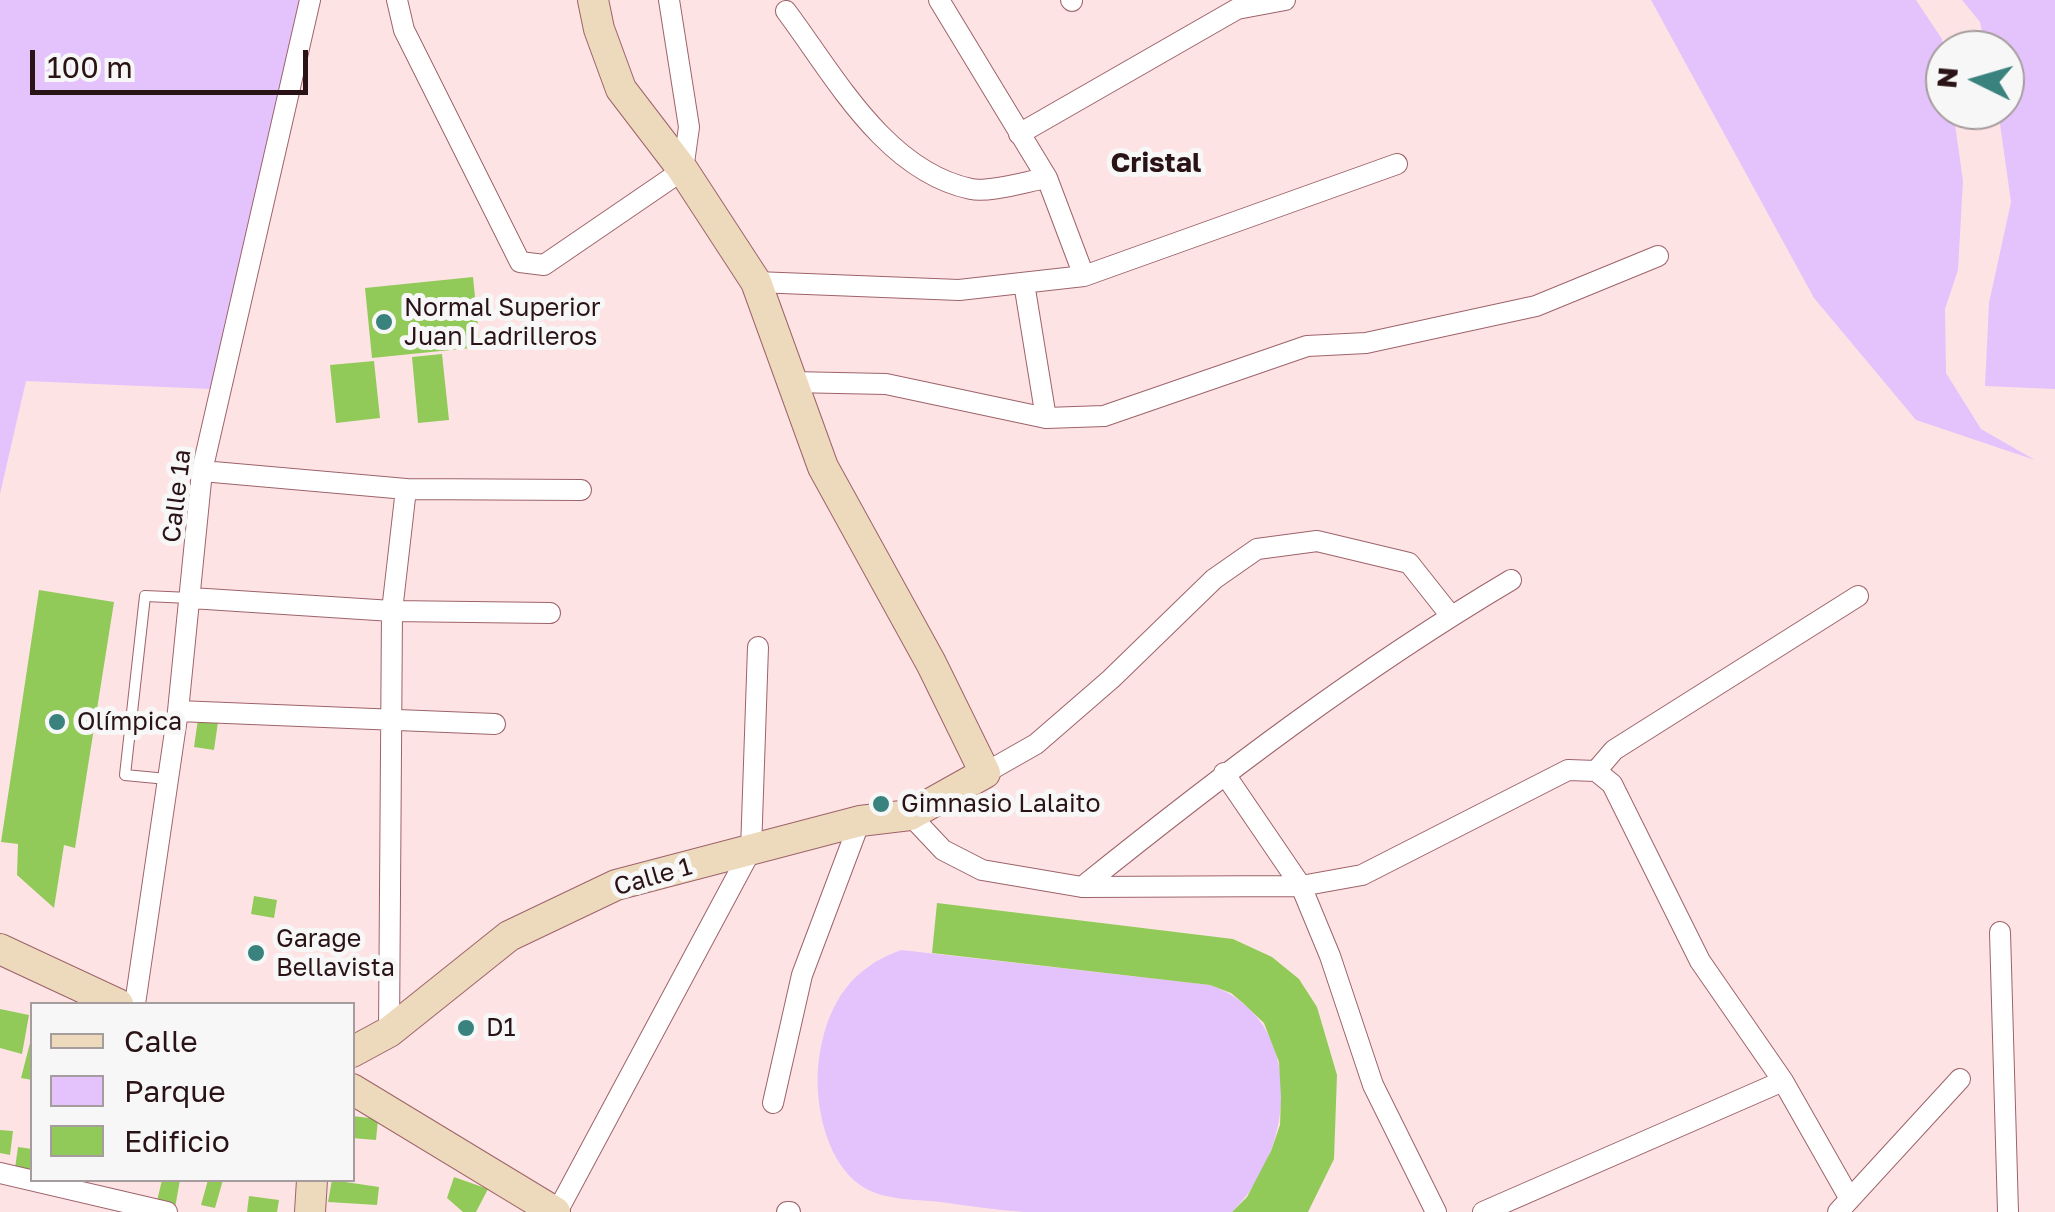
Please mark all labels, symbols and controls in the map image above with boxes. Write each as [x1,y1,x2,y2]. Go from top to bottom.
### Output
scale bar [35,30,312,92]
north arrow [1925,30,2025,130]
text: 100 m [47,49,133,85]
text: N [1929,65,1964,90]
district label: Cristal [1111,146,1201,180]
place label: Normal Superior Juan Ladrilleros [404,293,600,352]
marker: Normal Superior Juan Ladrilleros [373,311,395,333]
street label: Calle 1a [156,448,198,544]
place label: Olímpica [77,707,182,737]
marker: Olímpica [46,711,68,733]
place label: Gimnasio Lalaito [901,789,1101,819]
marker: Gimnasio Lalaito [870,793,892,815]
street label: Calle 1 [611,852,695,902]
place label: Garage Bellavista [276,924,395,983]
marker: Garage Bellavista [245,942,267,964]
legend [30,1002,355,1182]
place label: D1 [486,1013,516,1043]
marker: D1 [455,1017,477,1039]
text: Calle [124,1023,198,1059]
text: Parque [124,1073,226,1109]
text: Edificio [124,1123,230,1159]

